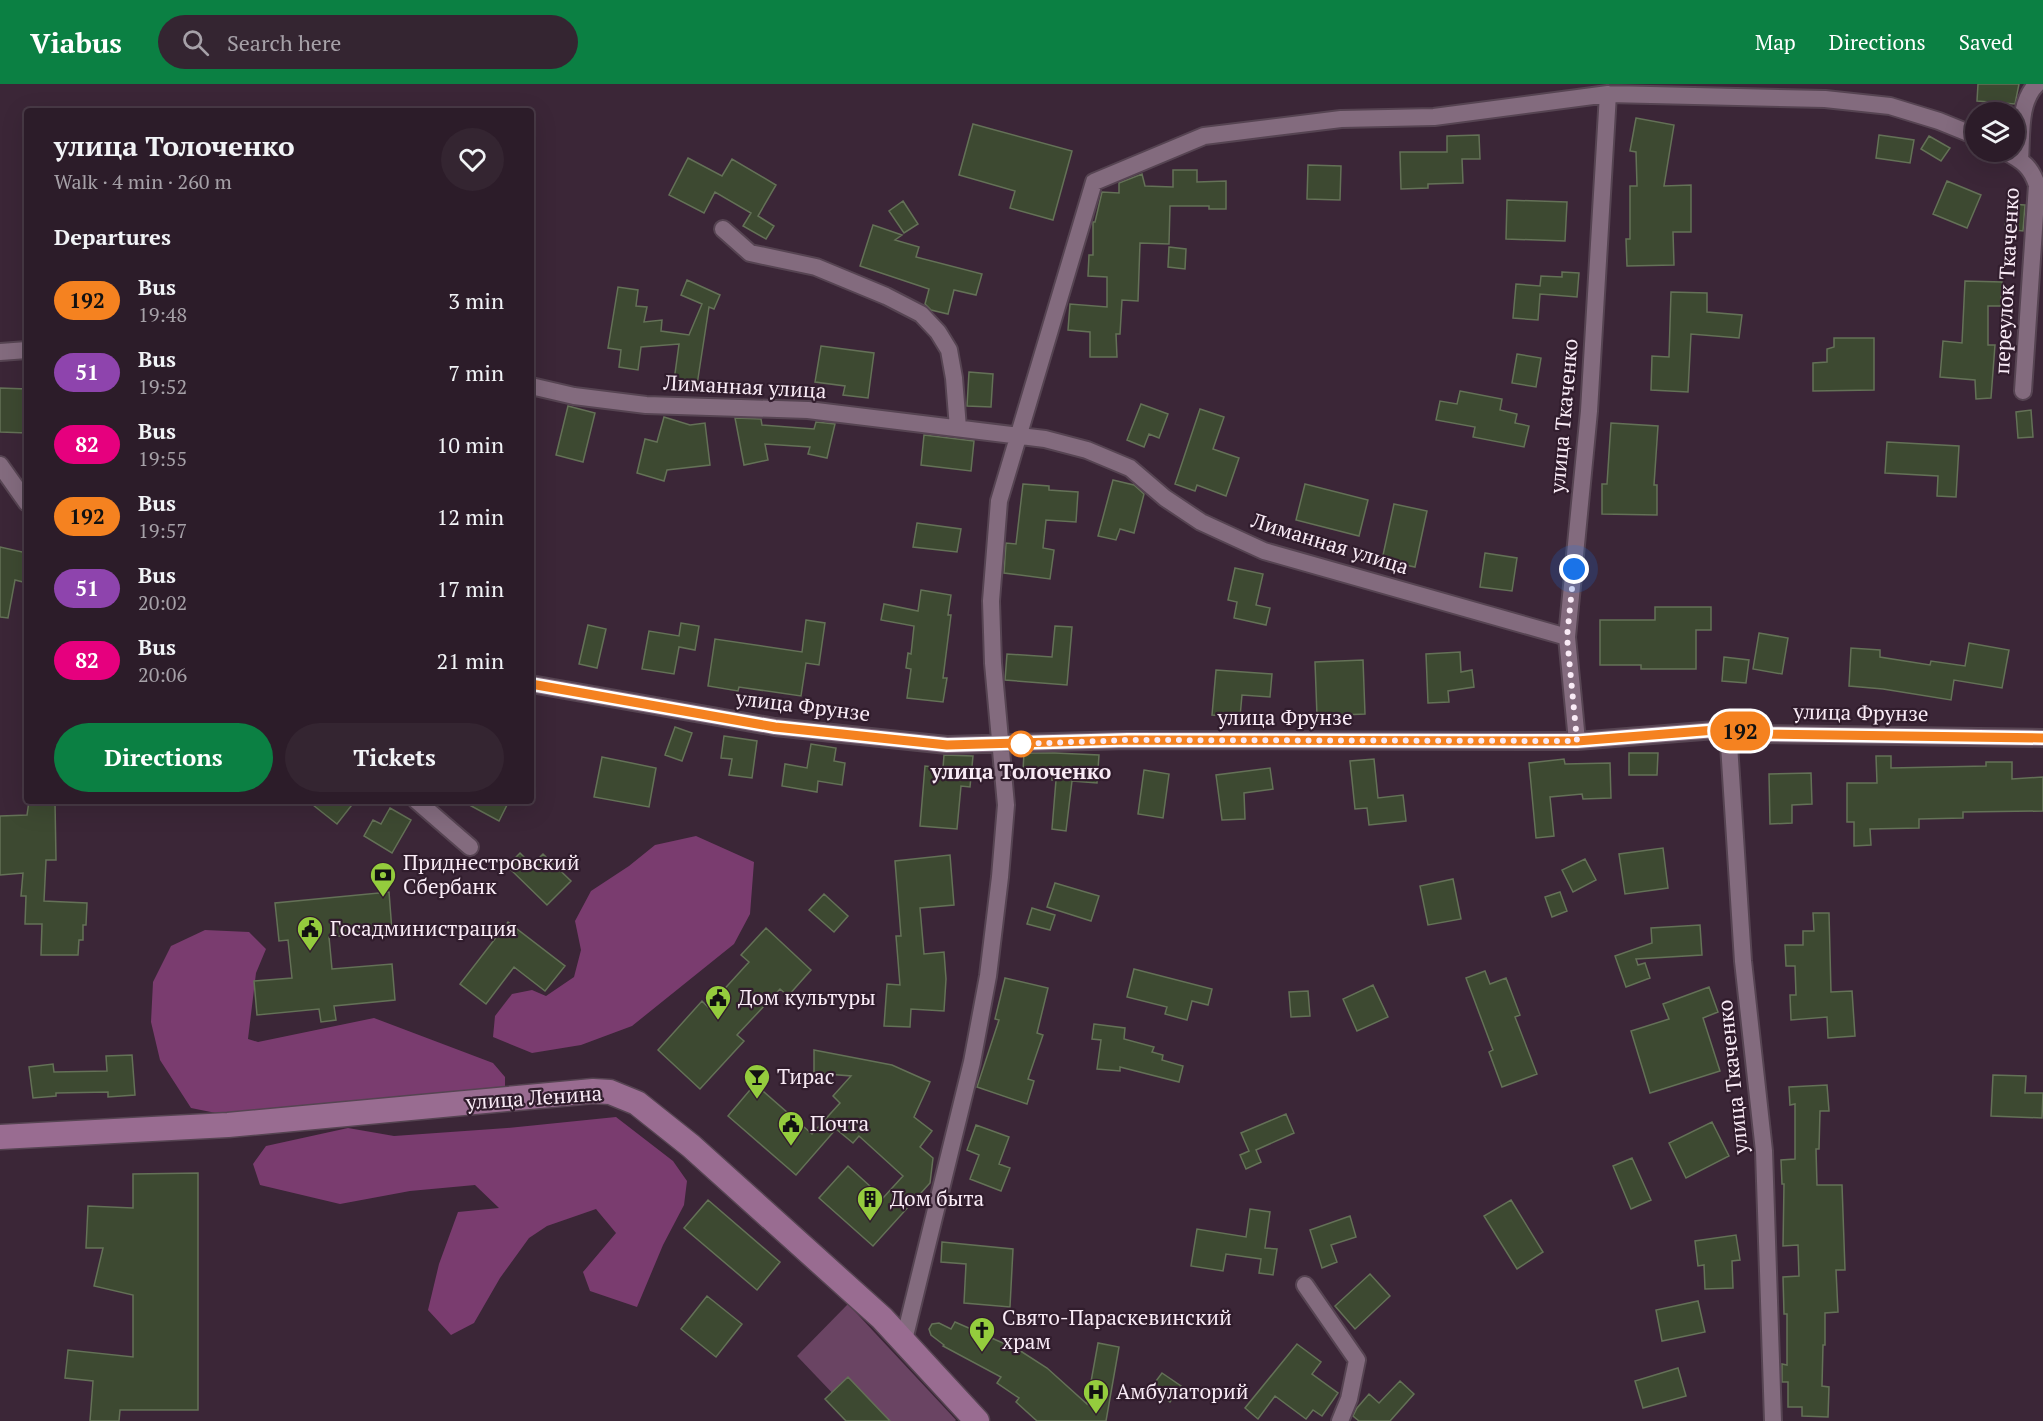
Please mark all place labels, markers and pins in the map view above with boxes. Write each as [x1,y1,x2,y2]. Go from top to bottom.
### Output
marker: улица Толоченко [1008,731,1034,757]
place label: улица Толоченко [930,757,1111,785]
place label: Приднестровский Сбербанк [403,848,580,900]
bank icon: Приднестровский Сбербанк [368,860,398,898]
public building icon: Госадминистрация [295,914,325,952]
place label: Госадминистрация [330,914,517,942]
public building icon: Дом культуры [703,983,733,1021]
place label: Дом культуры [738,983,876,1011]
bar icon: Тирас [742,1062,772,1100]
place label: Тирас [777,1062,835,1090]
public building icon: Почта [776,1109,806,1147]
place label: Почта [810,1109,869,1137]
building icon: Дом быта [855,1184,885,1222]
place label: Дом быта [890,1184,985,1212]
place label: Свято-Параскевинский храм [1002,1303,1232,1355]
church icon: Свято-Параскевинский храм [967,1315,997,1353]
hospital icon: Амбулаторий [1081,1377,1111,1415]
place label: Амбулаторий [1116,1377,1249,1405]

